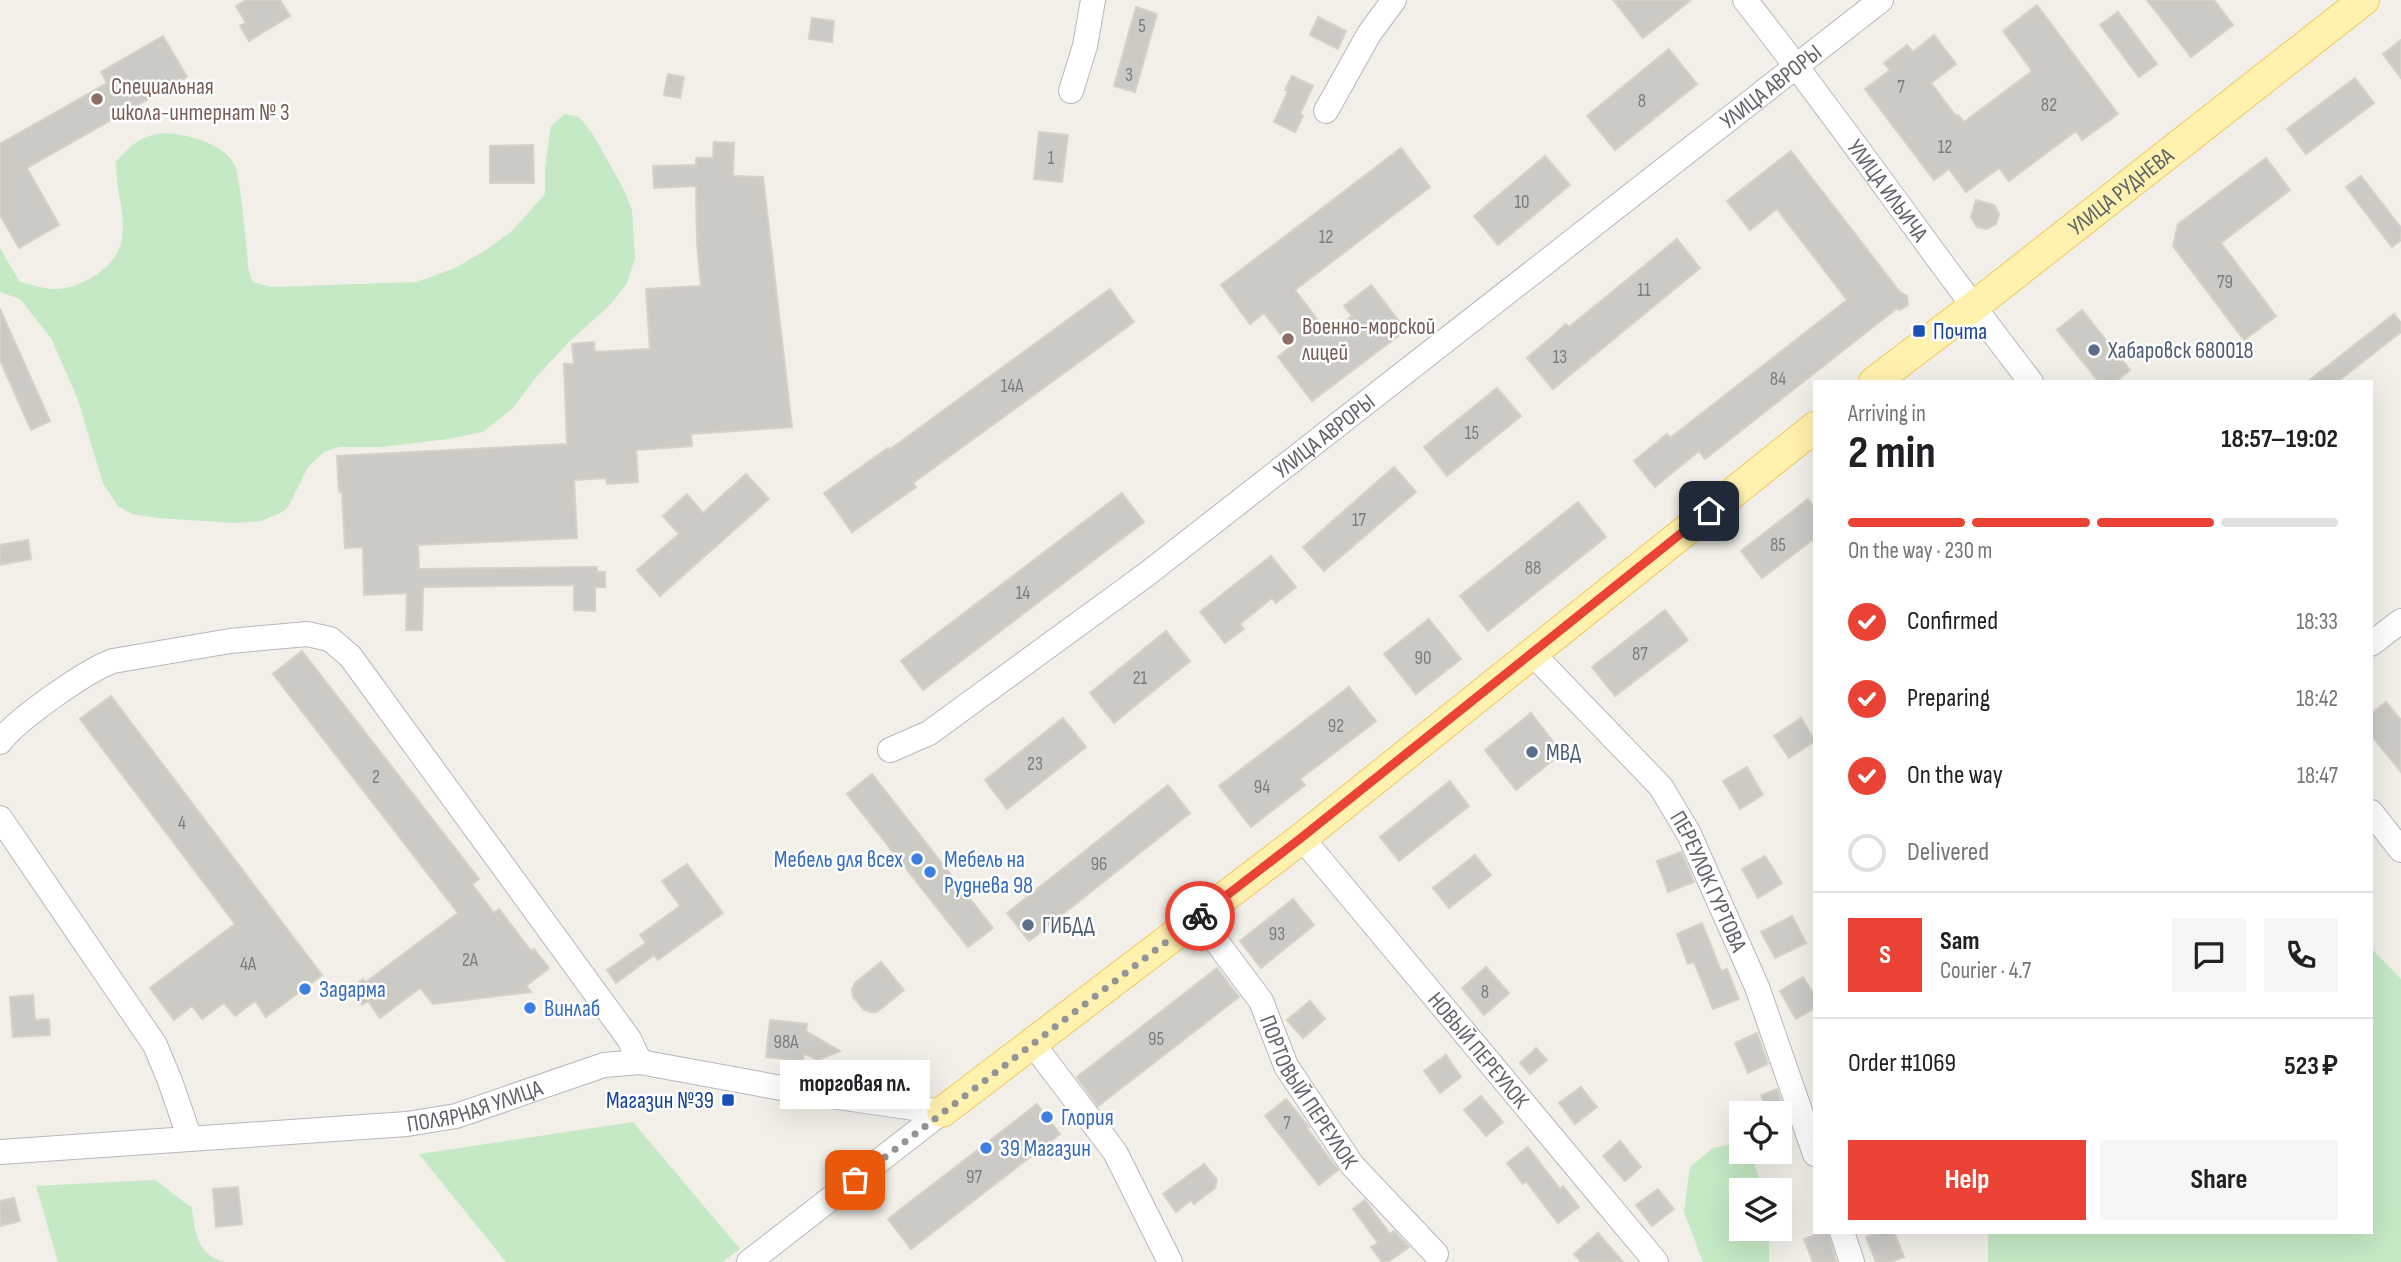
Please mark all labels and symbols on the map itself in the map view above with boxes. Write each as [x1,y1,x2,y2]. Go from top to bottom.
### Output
house number: 5 [1138,15,1146,38]
street label: УЛИЦА АВРОРЫ [1715,39,1828,135]
house number: 3 [1125,64,1133,87]
place label: Специальная школа-интернат № 3 [111,73,290,127]
house number: 7 [1897,76,1905,99]
house number: 8 [1638,90,1646,113]
marker: Специальная школа-интернат № 3 [89,91,105,107]
house number: 82 [2041,94,2057,117]
street label: УЛИЦА ИЛЬИЧА [1841,134,1934,247]
house number: 12 [1938,136,1952,159]
street label: УЛИЦА РУДНЕВА [2063,142,2180,242]
house number: 1 [1048,147,1055,170]
house number: 10 [1514,191,1530,214]
house number: 12 [1319,226,1333,249]
house number: 79 [2217,271,2233,294]
house number: 11 [1637,279,1651,302]
place label: Военно-морской лицей [1302,313,1435,367]
place label: Почта [1933,318,1987,346]
marker: Почта [1911,323,1927,339]
marker: Военно-морской лицей [1280,331,1296,347]
place label: Хабаровск 680018 [2107,337,2254,365]
marker: Хабаровск 680018 [2086,342,2102,358]
house number: 13 [1553,346,1567,369]
house number: 84 [1770,368,1786,391]
house number: 14А [1001,375,1024,398]
street label: УЛИЦА АВРОРЫ [1268,388,1381,485]
house number: 15 [1465,422,1479,445]
pin [1679,481,1739,541]
house number: 17 [1352,509,1367,532]
house number: 85 [1770,534,1786,557]
house number: 88 [1525,557,1541,580]
house number: 14 [1016,582,1030,605]
house number: 87 [1632,643,1648,666]
house number: 90 [1415,647,1431,670]
house number: 21 [1133,667,1148,690]
house number: 92 [1328,715,1344,738]
place label: МВД [1546,739,1581,767]
marker: МВД [1524,744,1540,760]
house number: 23 [1027,753,1043,776]
house number: 2 [372,766,380,789]
house number: 94 [1254,776,1270,799]
street label: ПЕРЕУЛОК ГУРТОВА [1663,806,1753,957]
house number: 4 [178,812,186,835]
place label: Мебель для всех [774,846,903,874]
place label: Мебель на Руднева 98 [944,846,1033,900]
marker: Мебель для всех [909,851,925,867]
house number: 96 [1091,853,1107,876]
marker: Мебель на Руднева 98 [922,864,938,880]
courier [1165,881,1235,951]
place label: ГИБДД [1042,912,1095,940]
marker: ГИБДД [1020,917,1036,933]
house number: 93 [1269,923,1285,946]
house number: 2А [462,949,479,972]
house number: 4А [240,953,257,976]
place label: Задарма [319,976,386,1004]
marker: Задарма [297,981,313,997]
house number: 8 [1481,981,1489,1004]
street label: НОВЫЙ ПЕРЕУЛОК [1421,986,1535,1115]
place label: Винлаб [544,995,600,1023]
marker: Винлаб [522,1000,538,1016]
street label: ПОРТОВЫЙ ПЕРЕУЛОК [1253,1012,1364,1175]
house number: 95 [1148,1028,1164,1051]
house number: 98А [774,1031,799,1054]
callout: торговая пл. [780,1061,930,1110]
street label: ПОЛЯРНАЯ УЛИЦА [405,1074,547,1139]
place label: Магазин №39 [606,1087,714,1115]
marker: Магазин №39 [720,1092,736,1108]
place label: Глория [1061,1104,1114,1132]
marker: Глория [1039,1109,1055,1125]
house number: 7 [1283,1112,1291,1135]
place label: 39 Магазин [1000,1135,1091,1163]
marker: 39 Магазин [978,1140,994,1156]
pin [825,1150,885,1210]
house number: 97 [966,1166,982,1189]

